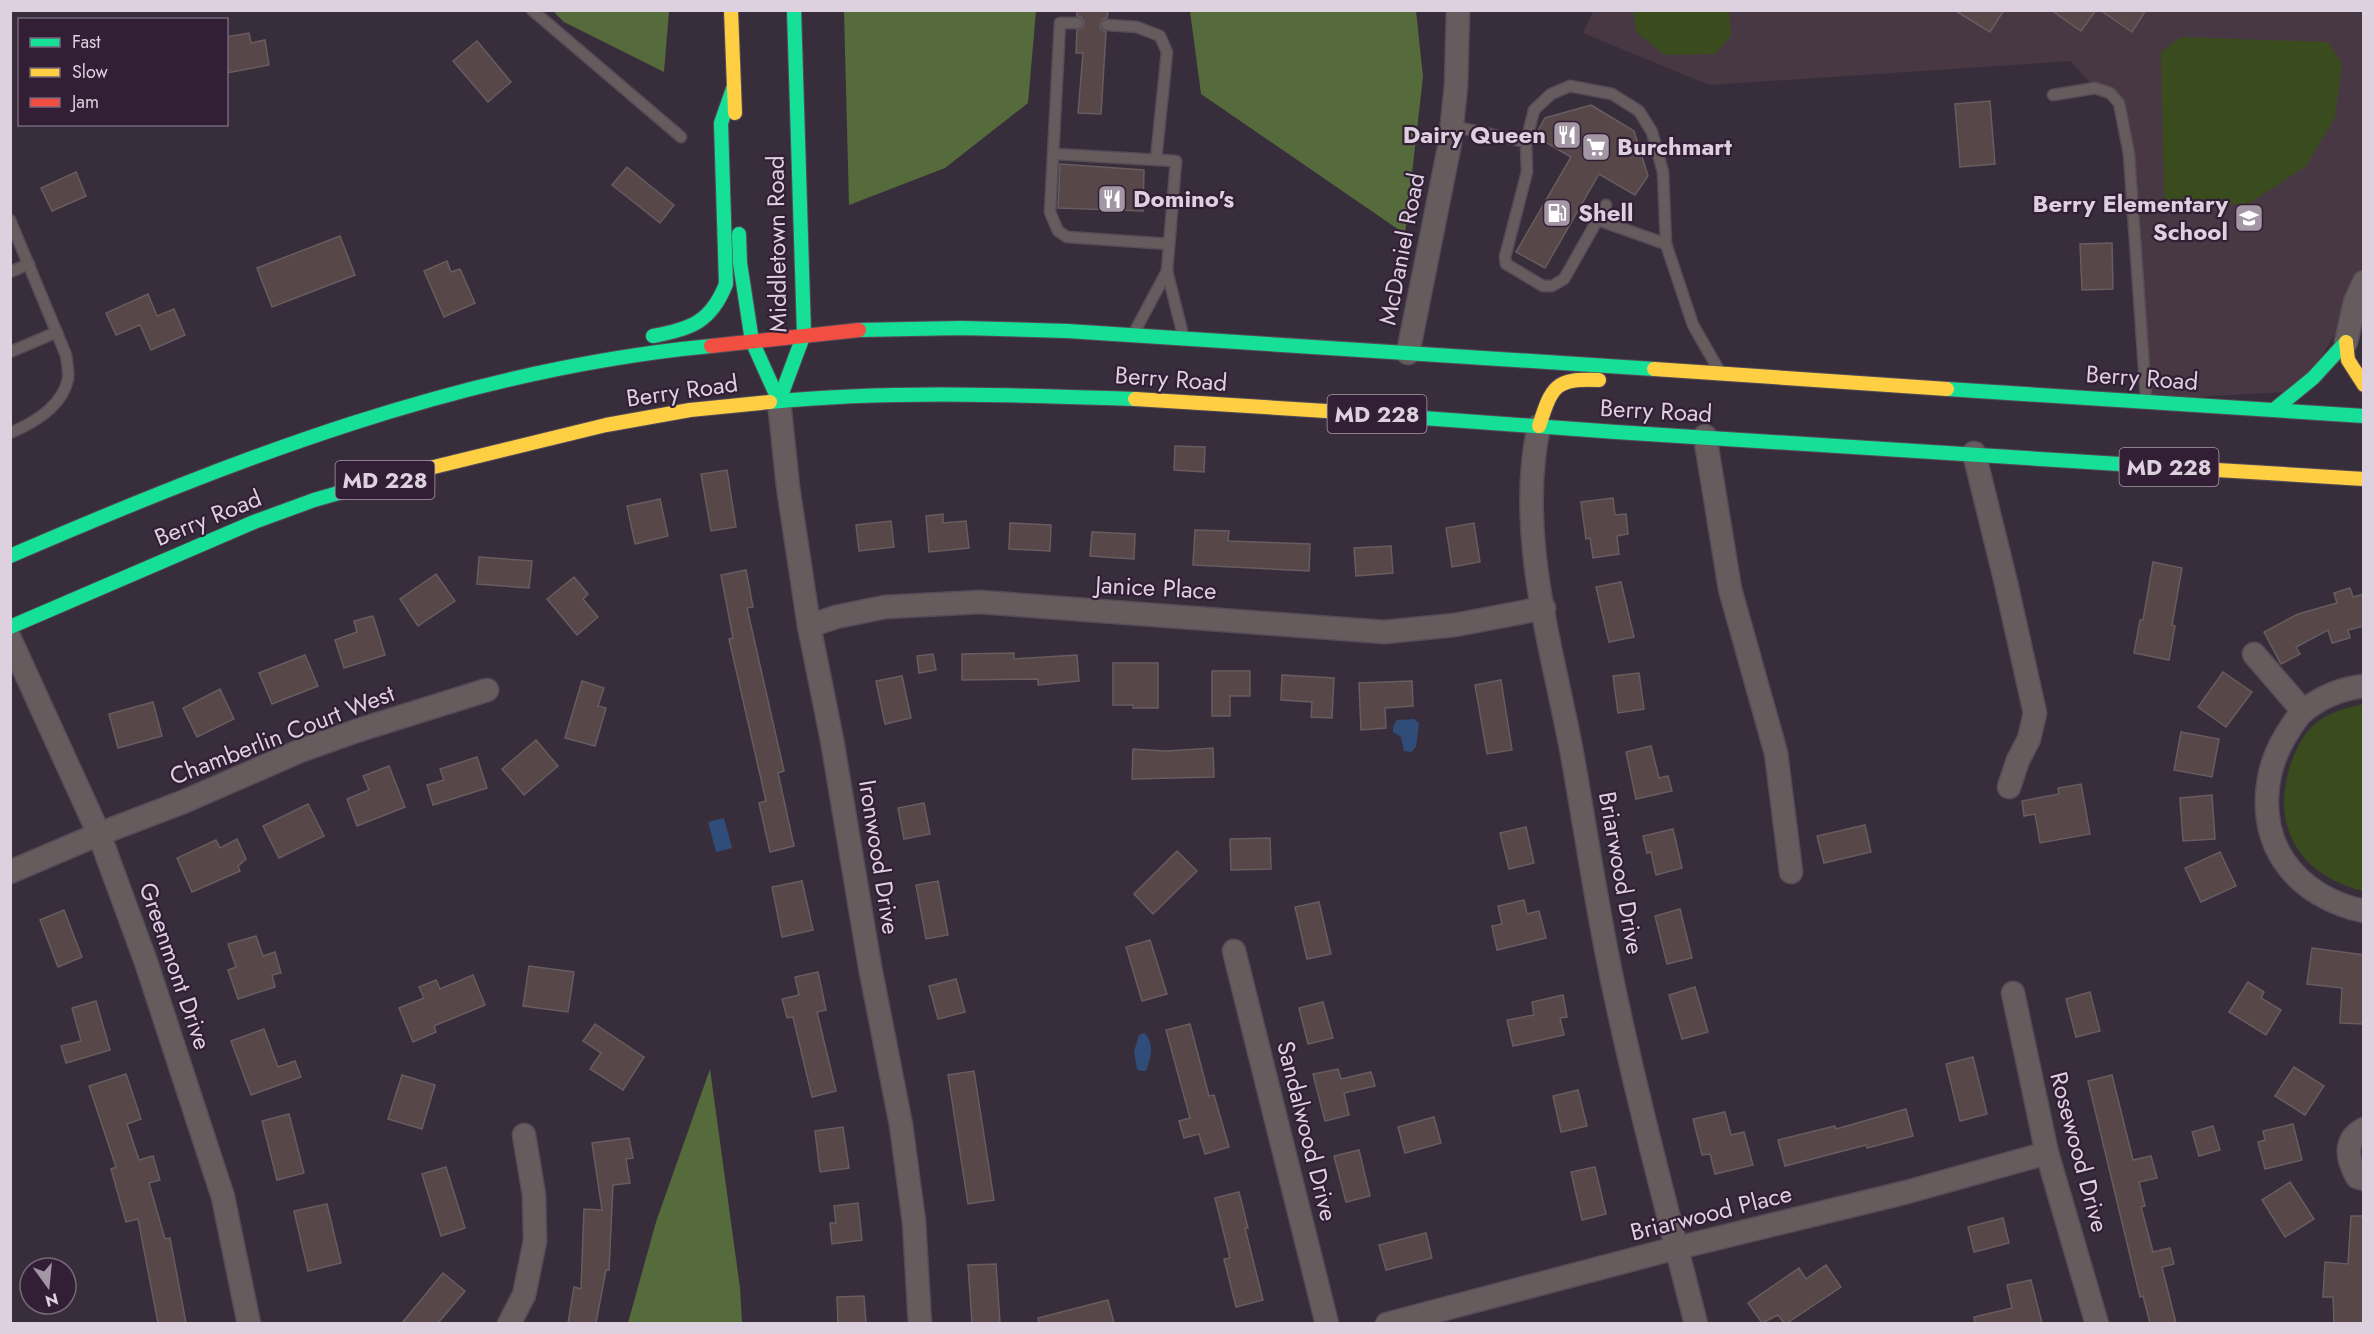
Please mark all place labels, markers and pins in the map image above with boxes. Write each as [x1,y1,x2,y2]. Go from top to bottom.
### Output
place label: Dairy Queen [1403,117,1546,152]
restaurant icon: Dairy Queen [1551,119,1583,151]
place label: Burchmart [1617,129,1732,164]
supermarket icon: Burchmart [1580,131,1612,163]
place label: Domino's [1133,181,1234,216]
restaurant icon: Domino's [1096,183,1128,215]
place label: Berry Elementary School [2033,186,2228,249]
place label: Shell [1578,195,1633,230]
fuel station icon: Shell [1541,197,1573,229]
school or university icon: Berry Elementary School [2233,202,2265,234]

